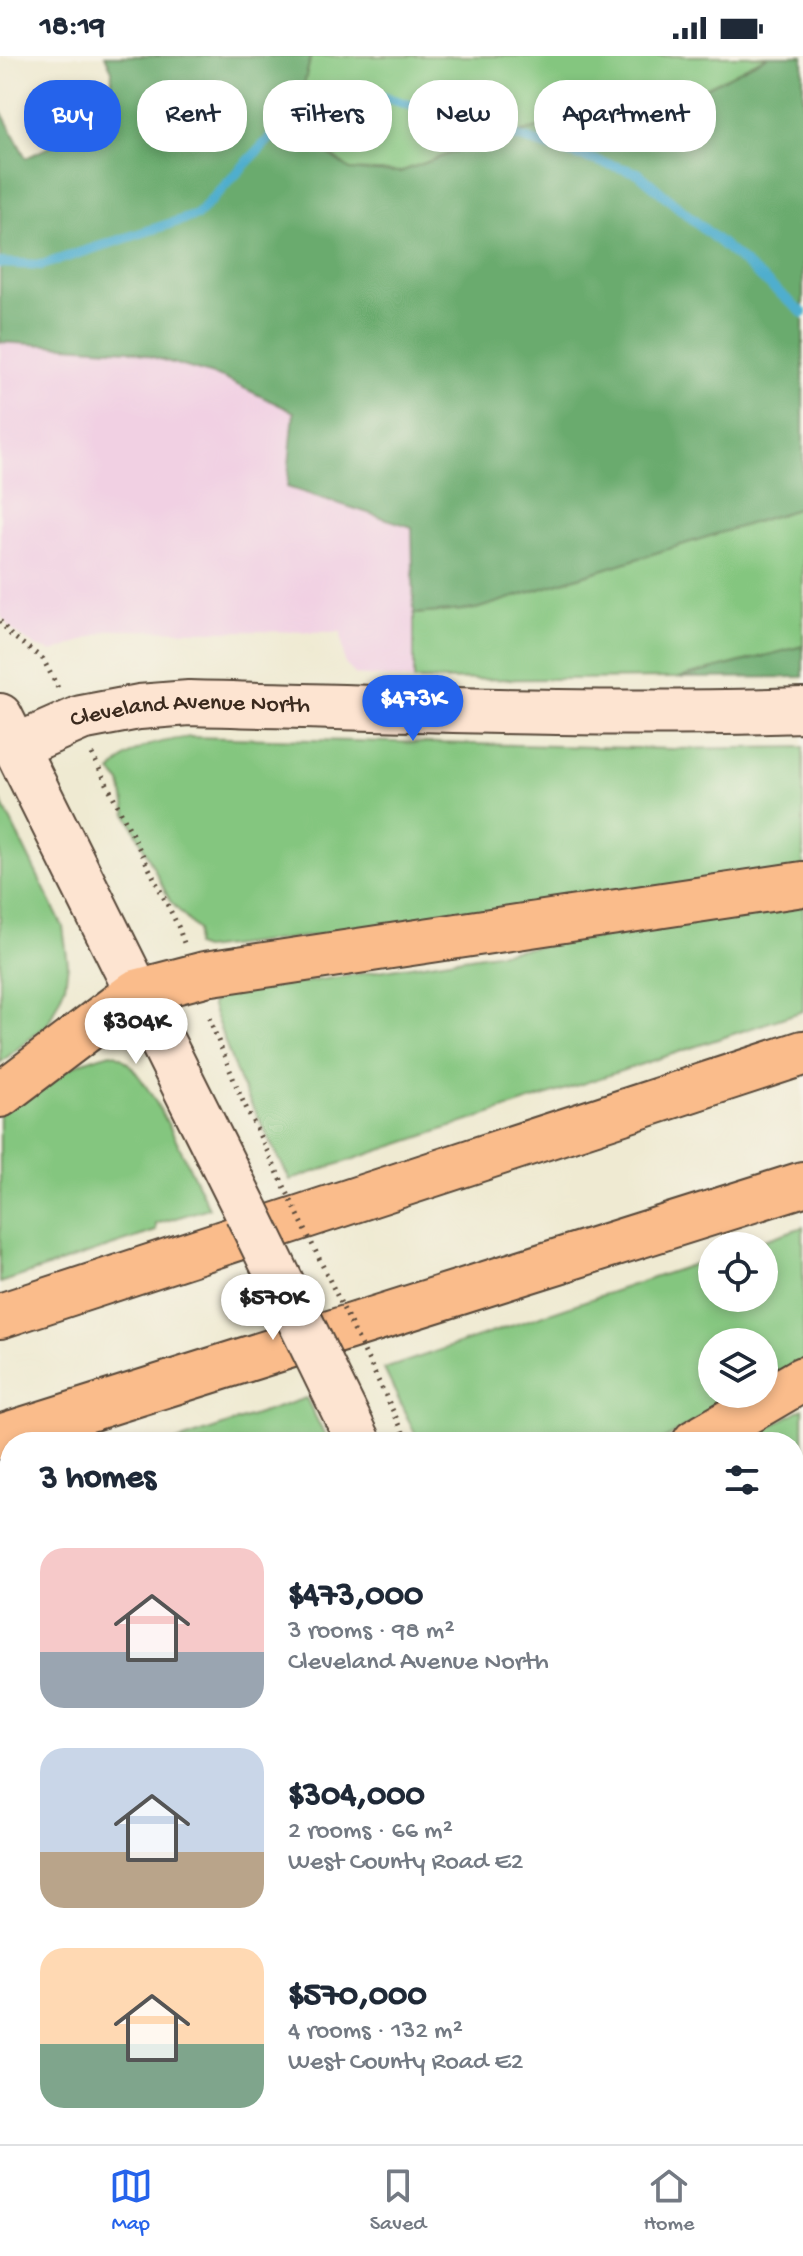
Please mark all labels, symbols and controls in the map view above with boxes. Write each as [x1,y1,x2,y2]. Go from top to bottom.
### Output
text: 18:19 [40,11,105,46]
chip: Buy [24,80,121,152]
chip: Rent [137,80,247,152]
chip: Filters [263,80,392,152]
chip: New [408,80,518,152]
chip: Apartment [534,80,716,152]
pin: $473K [357,675,469,743]
text: $473K [380,685,446,716]
street label: Cleveland Avenue North [66,688,311,735]
pin: $304K [80,998,192,1066]
text: $304K [103,1008,169,1039]
map controls [698,1232,778,1408]
button: locate [698,1232,778,1312]
pin: $570K [217,1274,329,1342]
text: $570K [239,1284,307,1315]
button: layers [698,1328,778,1408]
icon: filters [720,1458,764,1502]
text: 3 homes [40,1460,156,1500]
text: $473,000 [288,1577,423,1617]
icon: home [104,1580,200,1676]
text: 3 rooms · 98 m² [288,1617,455,1648]
text: Cleveland Avenue North [288,1648,549,1679]
text: $304,000 [288,1777,425,1817]
icon: home [104,1780,200,1876]
text: 2 rooms · 66 m² [288,1817,453,1848]
text: West County Road E2 [288,1848,523,1879]
text: $570,000 [288,1977,427,2017]
icon: home [104,1980,200,2076]
text: 4 rooms · 132 m² [288,2017,463,2048]
text: West County Road E2 [288,2048,523,2079]
tab: Map [109,2164,153,2238]
tab: Saved [370,2164,426,2238]
tab: Home [643,2164,694,2238]

